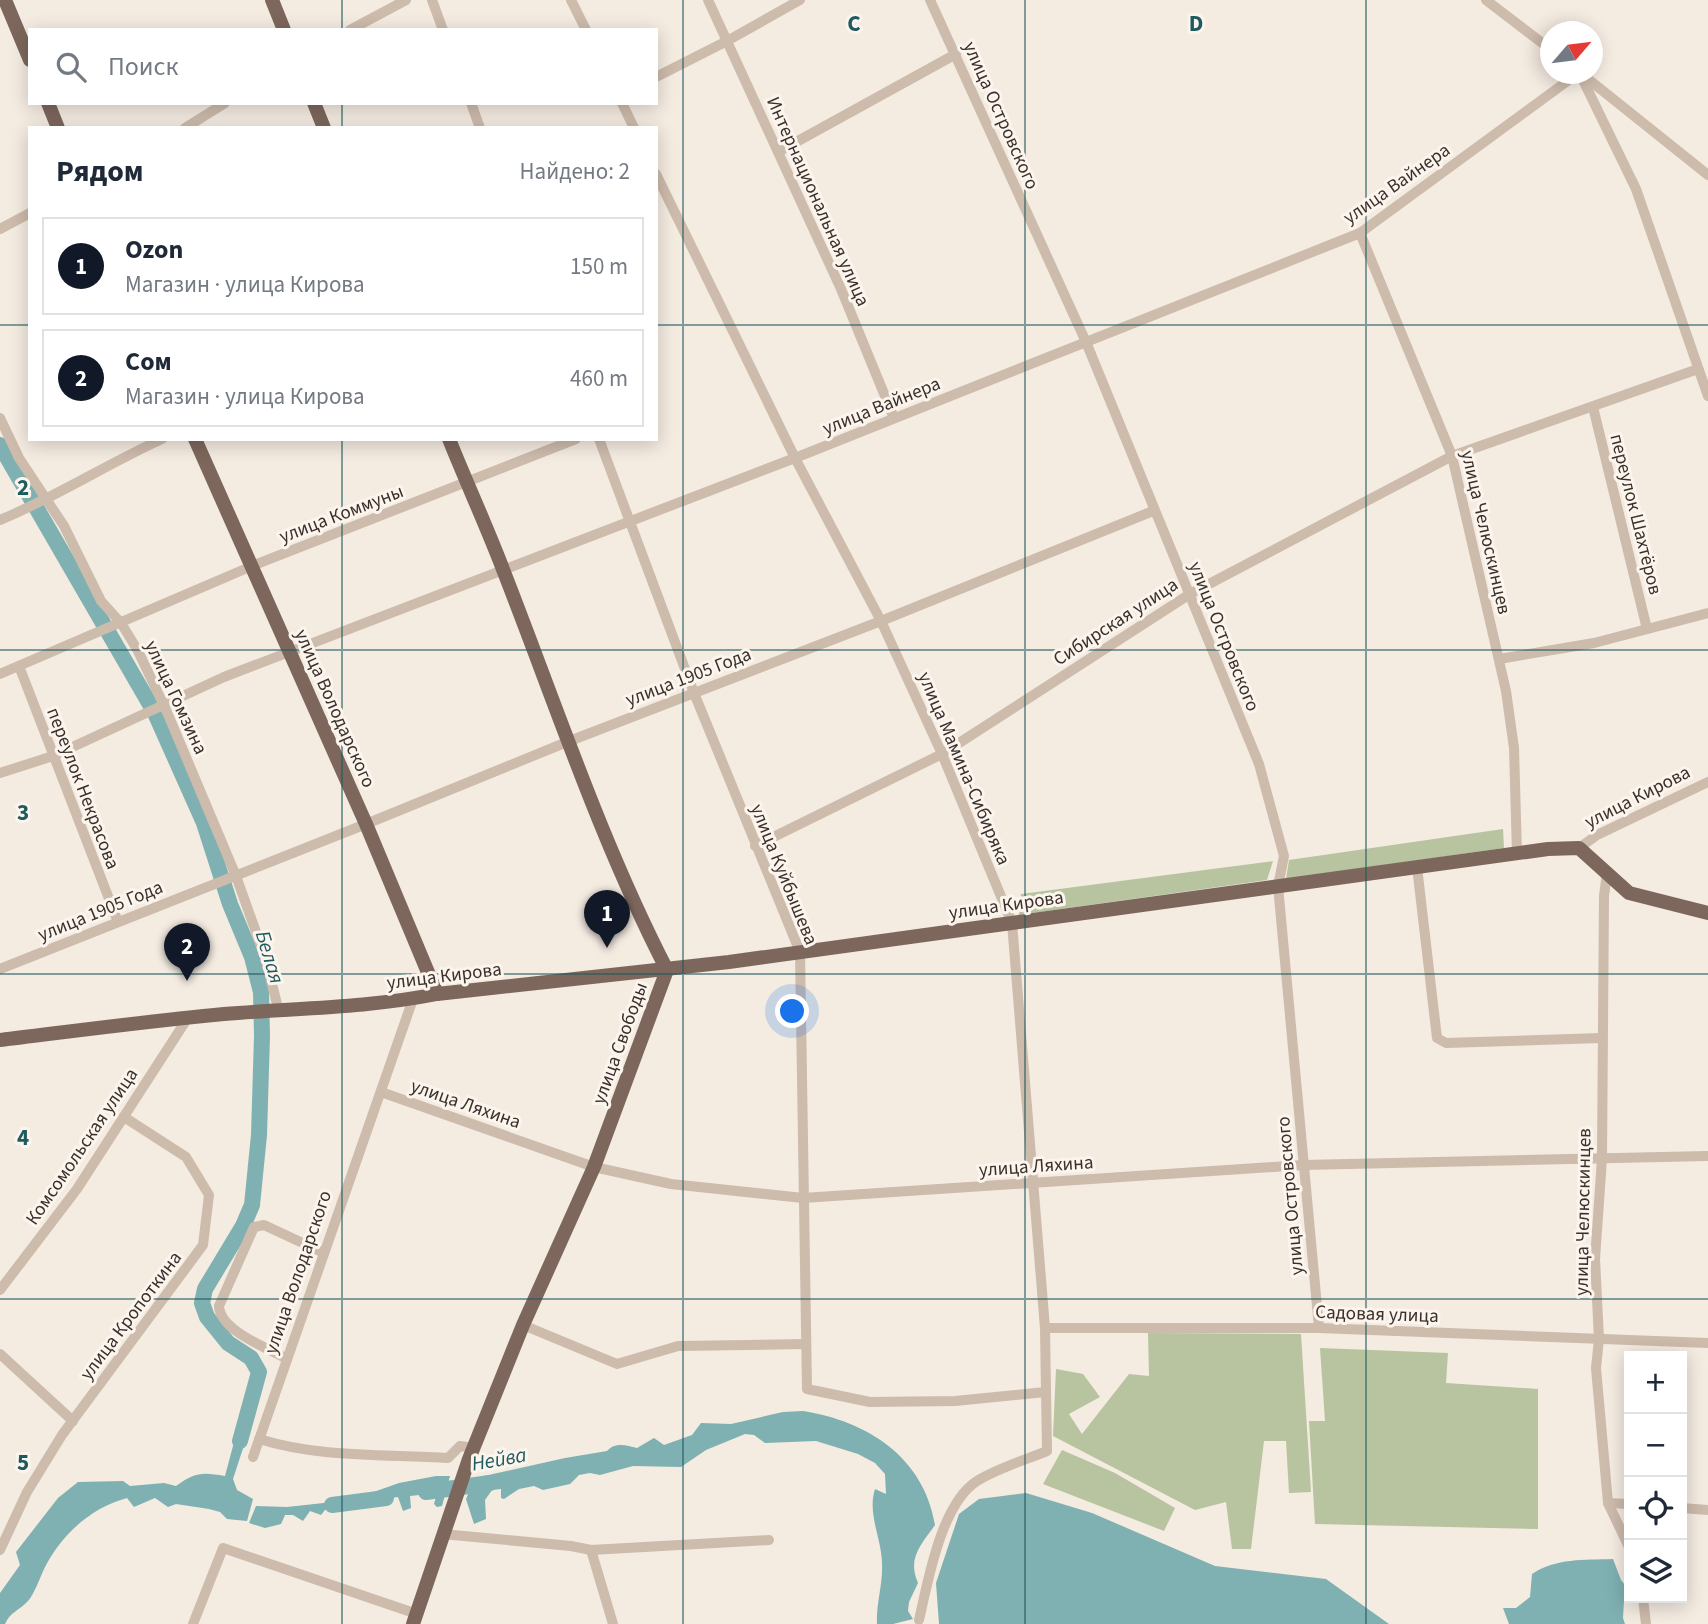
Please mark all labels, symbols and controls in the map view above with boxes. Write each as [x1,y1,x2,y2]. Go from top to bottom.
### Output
text: C [847,7,861,40]
text: D [1189,7,1203,40]
north arrow [1540,21,1603,84]
search box [28,28,658,105]
street label: улица Островского [956,37,1045,194]
icon: search [52,48,90,86]
text: Поиск [108,48,178,85]
street label: Интернациональная улица [759,93,876,311]
street label: улица Вайнера [1338,137,1456,231]
text: Рядом [56,150,144,193]
text: Найдено: 2 [520,155,630,188]
text: Ozon [125,231,183,268]
text: 1 [75,250,87,283]
text: 150 m [570,250,628,283]
text: Магазин · улица Кирова [125,268,365,301]
text: Сом [125,343,172,380]
text: 2 [75,362,87,395]
text: 460 m [570,362,628,395]
street label: улица Вайнера [819,370,945,442]
text: Магазин · улица Кирова [125,380,365,413]
street label: переулок Шахтёров [1602,431,1669,598]
street label: улица Челюскинцев [1454,448,1518,617]
text: 2 [17,471,29,504]
street label: улица Коммуны [275,478,408,551]
street label: улица Островского [1181,558,1266,715]
street label: Сибирская улица [1048,572,1184,673]
street label: улица Володарского [287,625,382,792]
street label: улица Гомзина [137,636,214,759]
street label: улица 1905 Года [622,641,755,714]
street label: улица Мамина-Сибиряка [911,668,1017,869]
street label: переулок Некрасова [39,704,126,873]
street label: улица Кирова [1580,759,1695,836]
text: 3 [17,796,29,829]
street label: улица Куйбышева [743,800,824,949]
street label: улица 1905 Года [34,874,167,949]
street label: улица Кирова [947,884,1065,927]
pin: 1 [584,890,630,948]
pin: 2 [164,923,210,981]
water label: Белая [248,927,292,987]
street label: улица Кирова [385,956,503,997]
street label: улица Свободы [586,979,655,1108]
your location [775,994,809,1028]
street label: Комсомольская улица [20,1063,145,1231]
street label: улица Ляхина [407,1073,524,1136]
street label: улица Островского [1270,1115,1311,1276]
text: 4 [17,1121,29,1154]
street label: улица Челюскинцев [1569,1128,1598,1296]
street label: улица Ляхина [978,1149,1094,1184]
street label: улица Володарского [258,1187,339,1358]
street label: улица Кропоткина [74,1246,189,1386]
street label: Садовая улица [1315,1299,1439,1330]
map controls [1624,1351,1687,1603]
button: + [1624,1351,1687,1414]
button: − [1624,1414,1687,1477]
water label: Нейва [469,1439,529,1479]
text: 5 [17,1446,29,1479]
button: locate [1624,1477,1687,1540]
button: layers [1624,1540,1687,1603]

